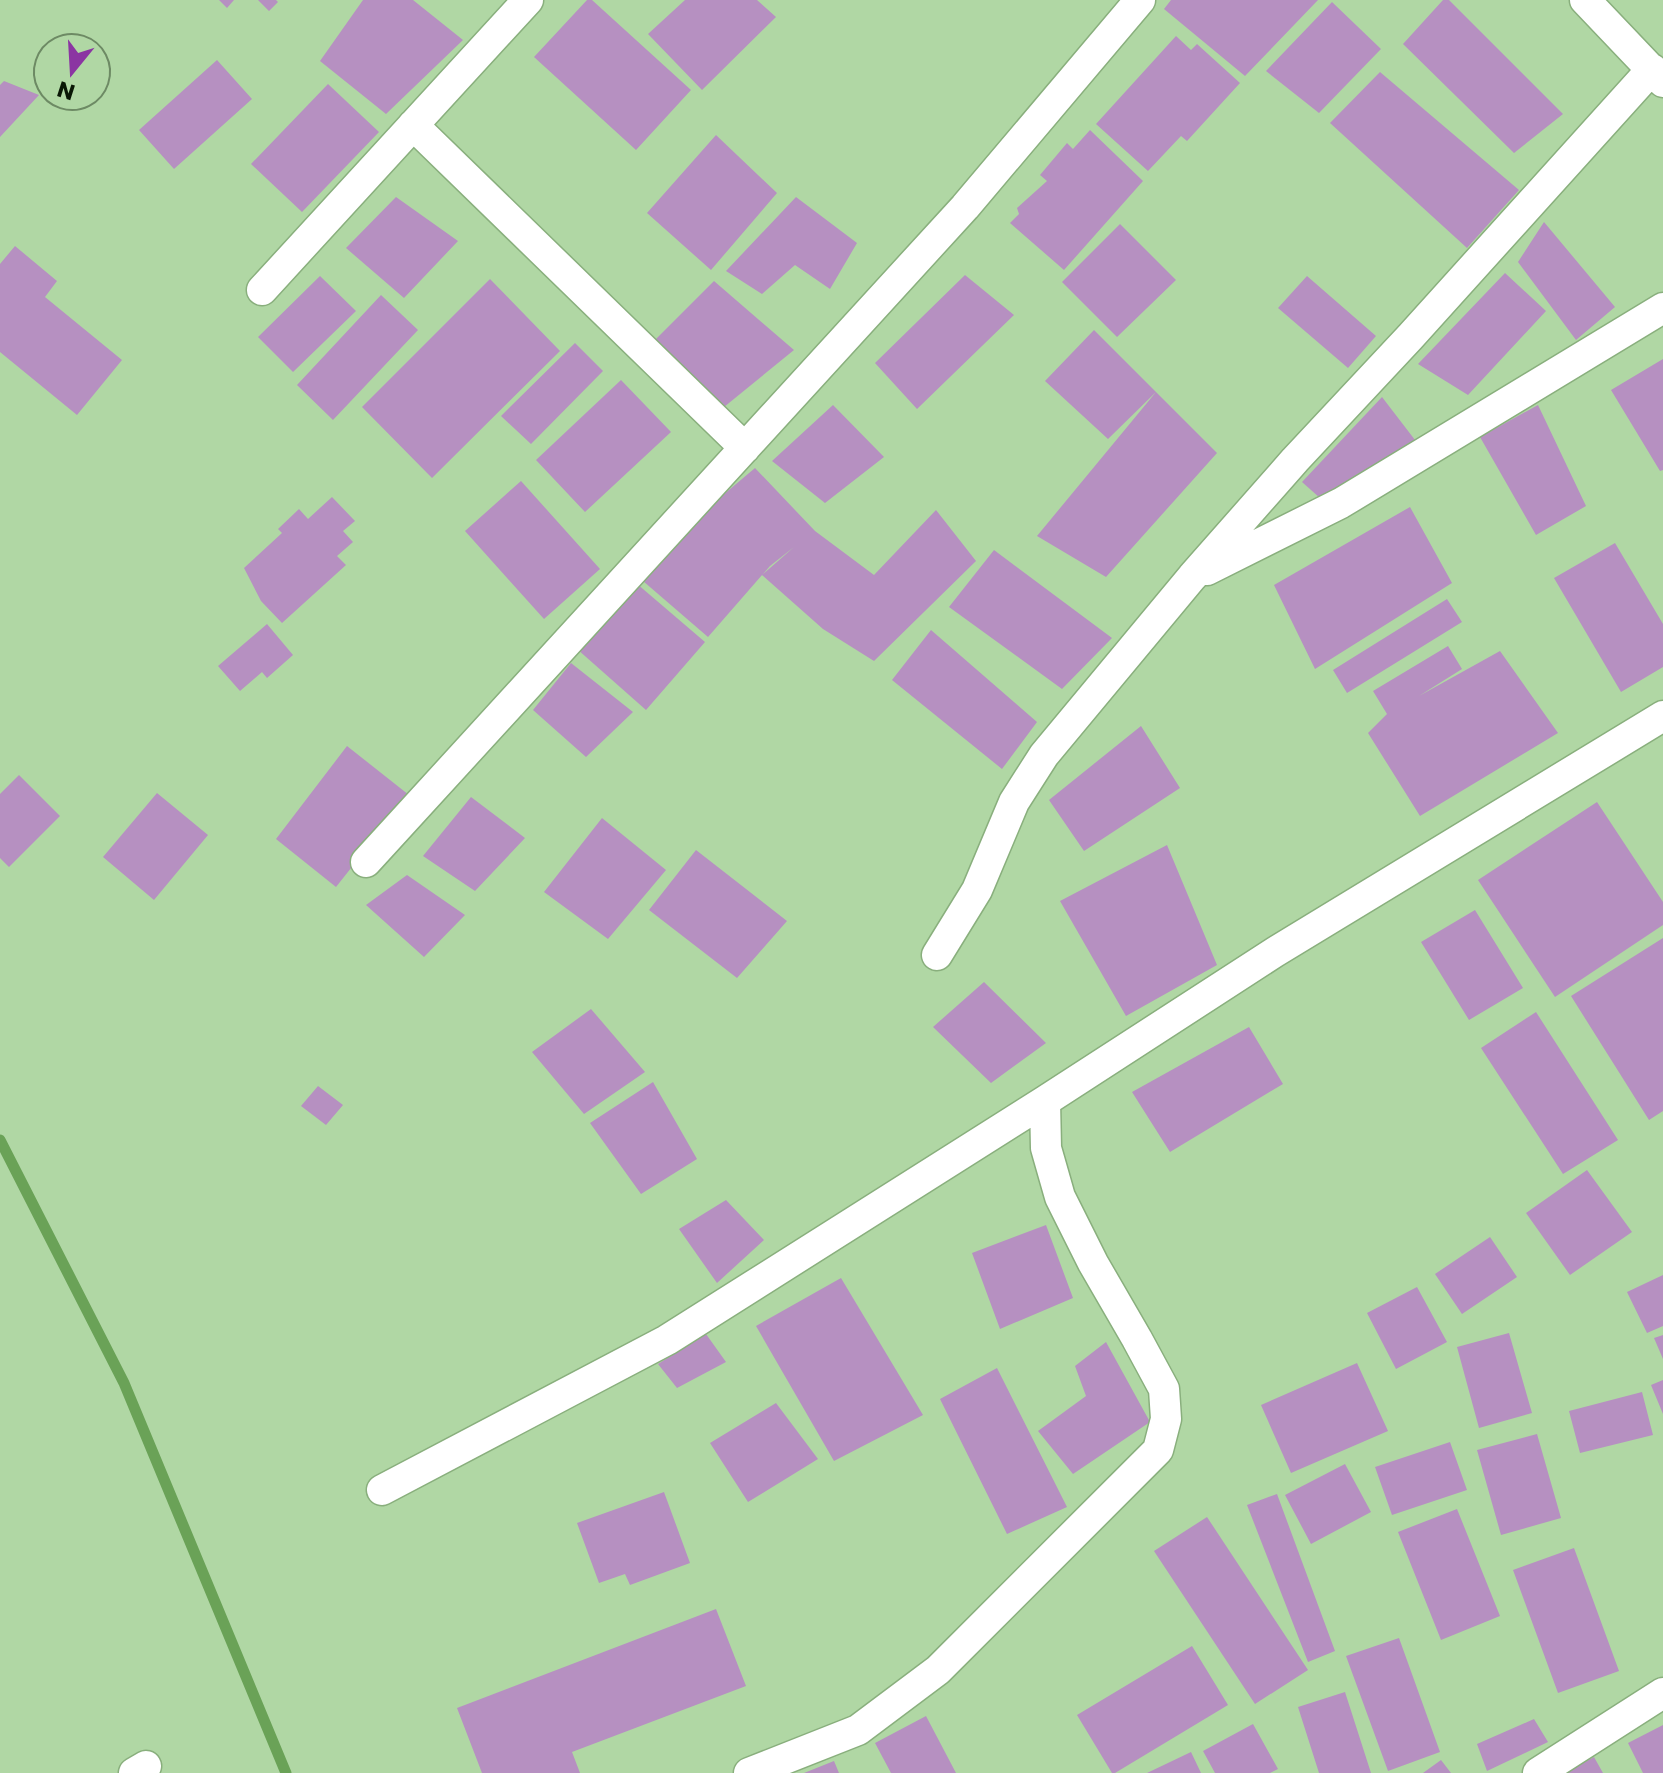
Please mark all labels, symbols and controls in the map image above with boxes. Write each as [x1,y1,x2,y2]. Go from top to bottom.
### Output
north arrow [32,32,112,112]
text: N [53,73,79,108]

